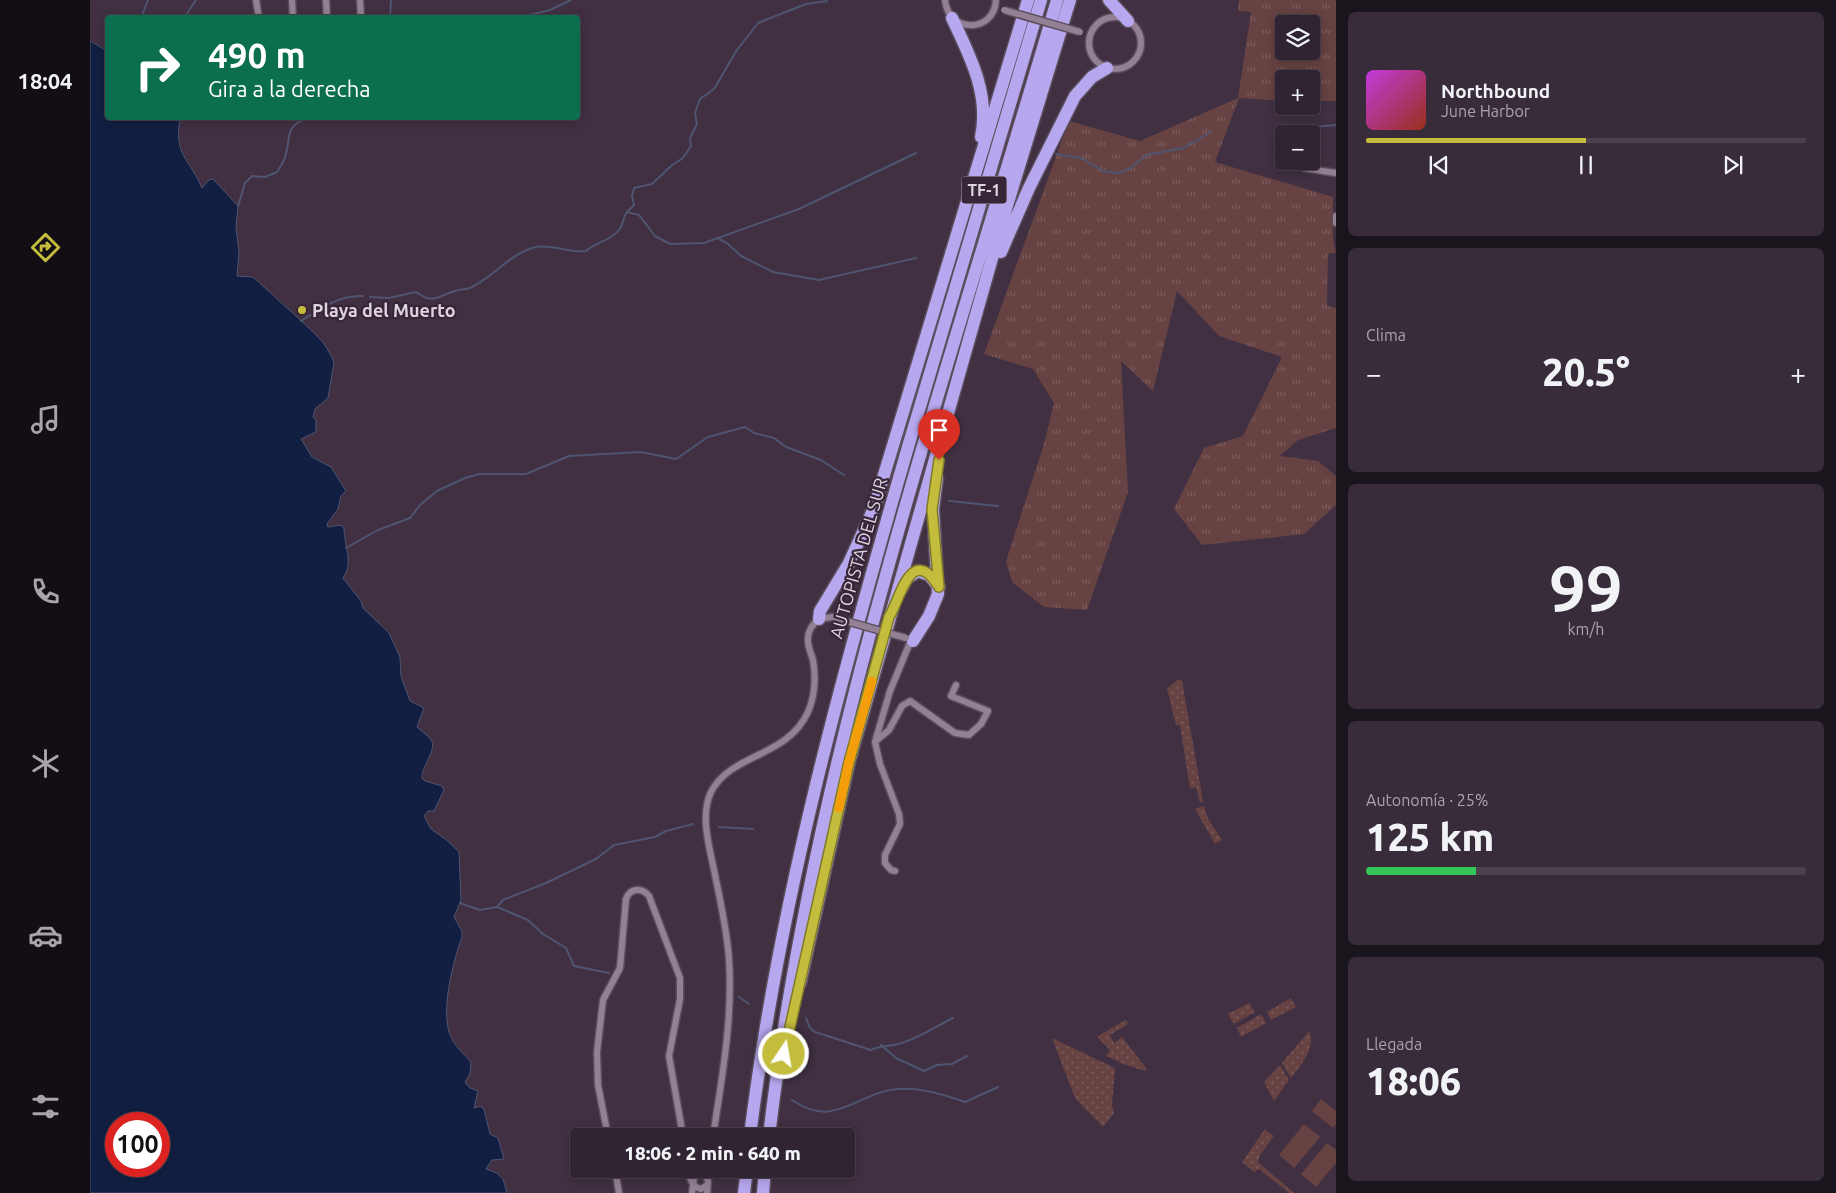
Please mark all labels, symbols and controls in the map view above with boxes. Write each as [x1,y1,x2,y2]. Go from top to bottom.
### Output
map controls [1275,15,1320,170]
button: layers [1275,15,1320,60]
icon: right [125,35,190,100]
text: 490 m [208,35,306,75]
text: 18:04 [17,68,73,93]
button: + [1275,70,1320,115]
text: Gira a la derecha [208,76,371,101]
text: Northbound [1441,80,1550,102]
text: June Harbor [1441,102,1530,120]
button: − [1275,125,1320,170]
icon: previous [1425,151,1453,179]
icon: pause [1572,151,1600,179]
icon: next [1719,151,1747,179]
road number: TF-1 [962,176,1006,204]
icon: directions [28,230,63,265]
place label: Playa del Muerto [312,300,456,320]
marker: Playa del Muerto [296,304,308,316]
text: Clima [1366,326,1406,344]
text: 20.5° [1542,351,1630,393]
text: − [1366,358,1382,389]
text: + [1790,358,1806,389]
icon: music [28,402,63,437]
pin [918,409,960,460]
icon: arrive [925,416,953,444]
street label: AUTOPISTA DEL SUR [825,475,891,641]
text: 99 [1549,551,1623,624]
icon: phone [28,574,63,609]
text: km/h [1568,620,1604,638]
icon: climate [28,746,63,781]
text: Autonomía · 25% [1366,791,1488,809]
text: 125 km [1366,816,1494,858]
icon: car [28,918,63,953]
position arrow [757,1027,809,1079]
text: Llegada [1366,1035,1422,1053]
text: 18:06 [1366,1060,1461,1102]
icon: filters [28,1089,63,1124]
speed limit sign: 100 [105,1112,170,1177]
text: 18:06 · 2 min · 640 m [624,1142,801,1164]

